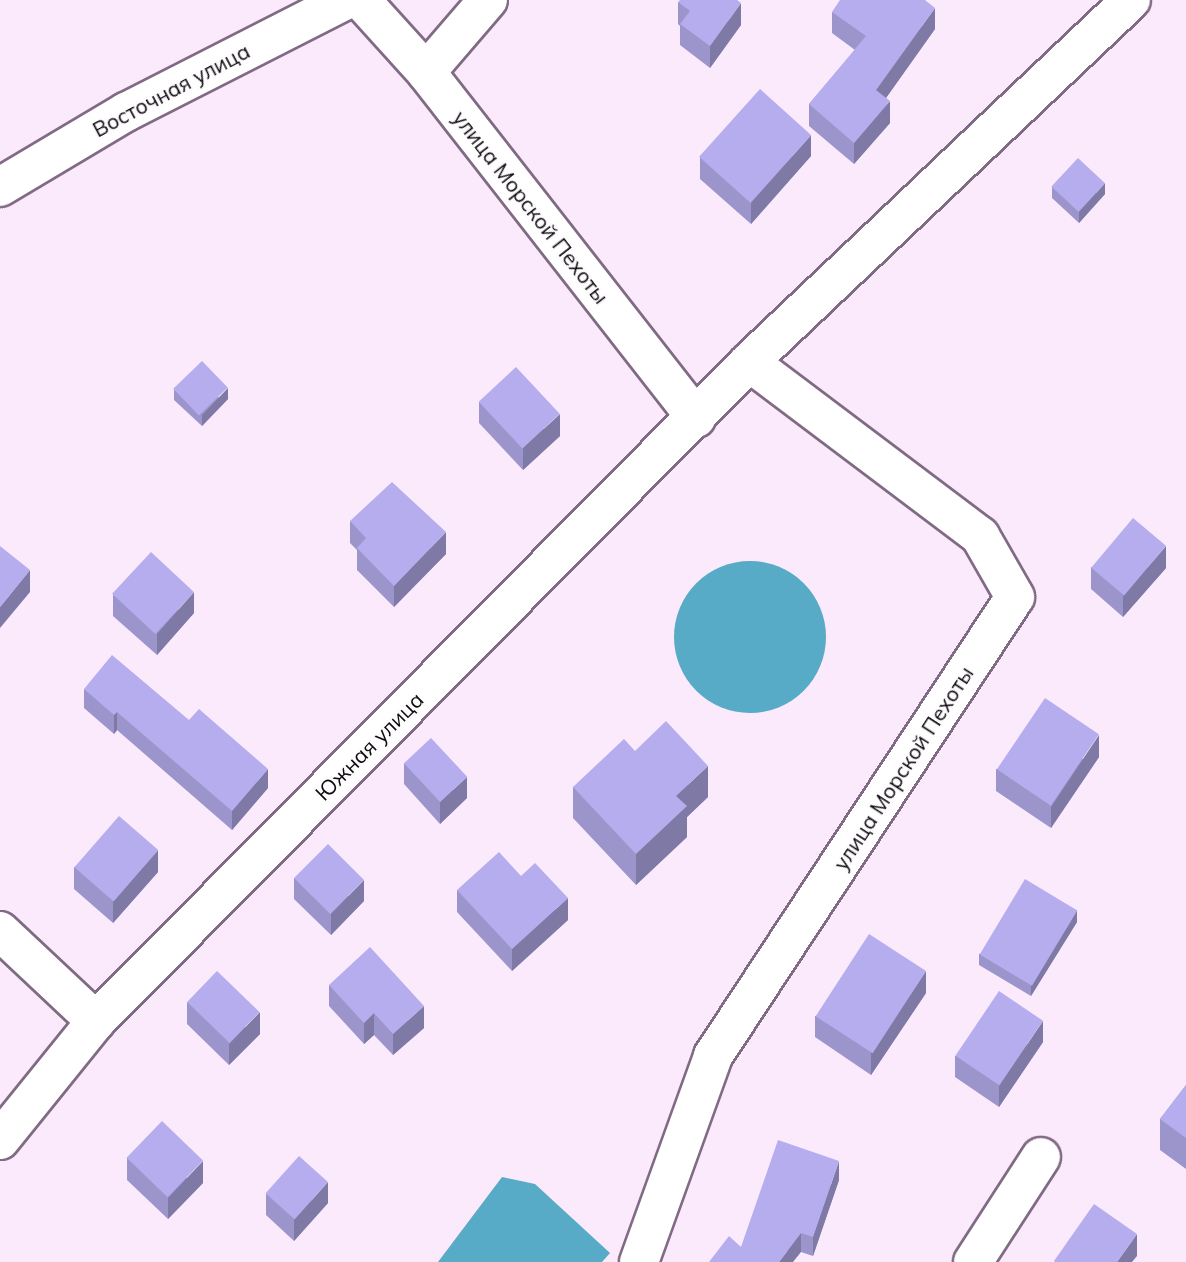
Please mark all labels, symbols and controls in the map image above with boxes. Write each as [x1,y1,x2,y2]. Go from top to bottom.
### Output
street label: Восточная улица [88,38,254,142]
street label: улица Морской Пехоты [448,106,614,308]
street label: улица Морской Пехоты [828,661,978,875]
street label: Южная улица [310,687,428,805]

